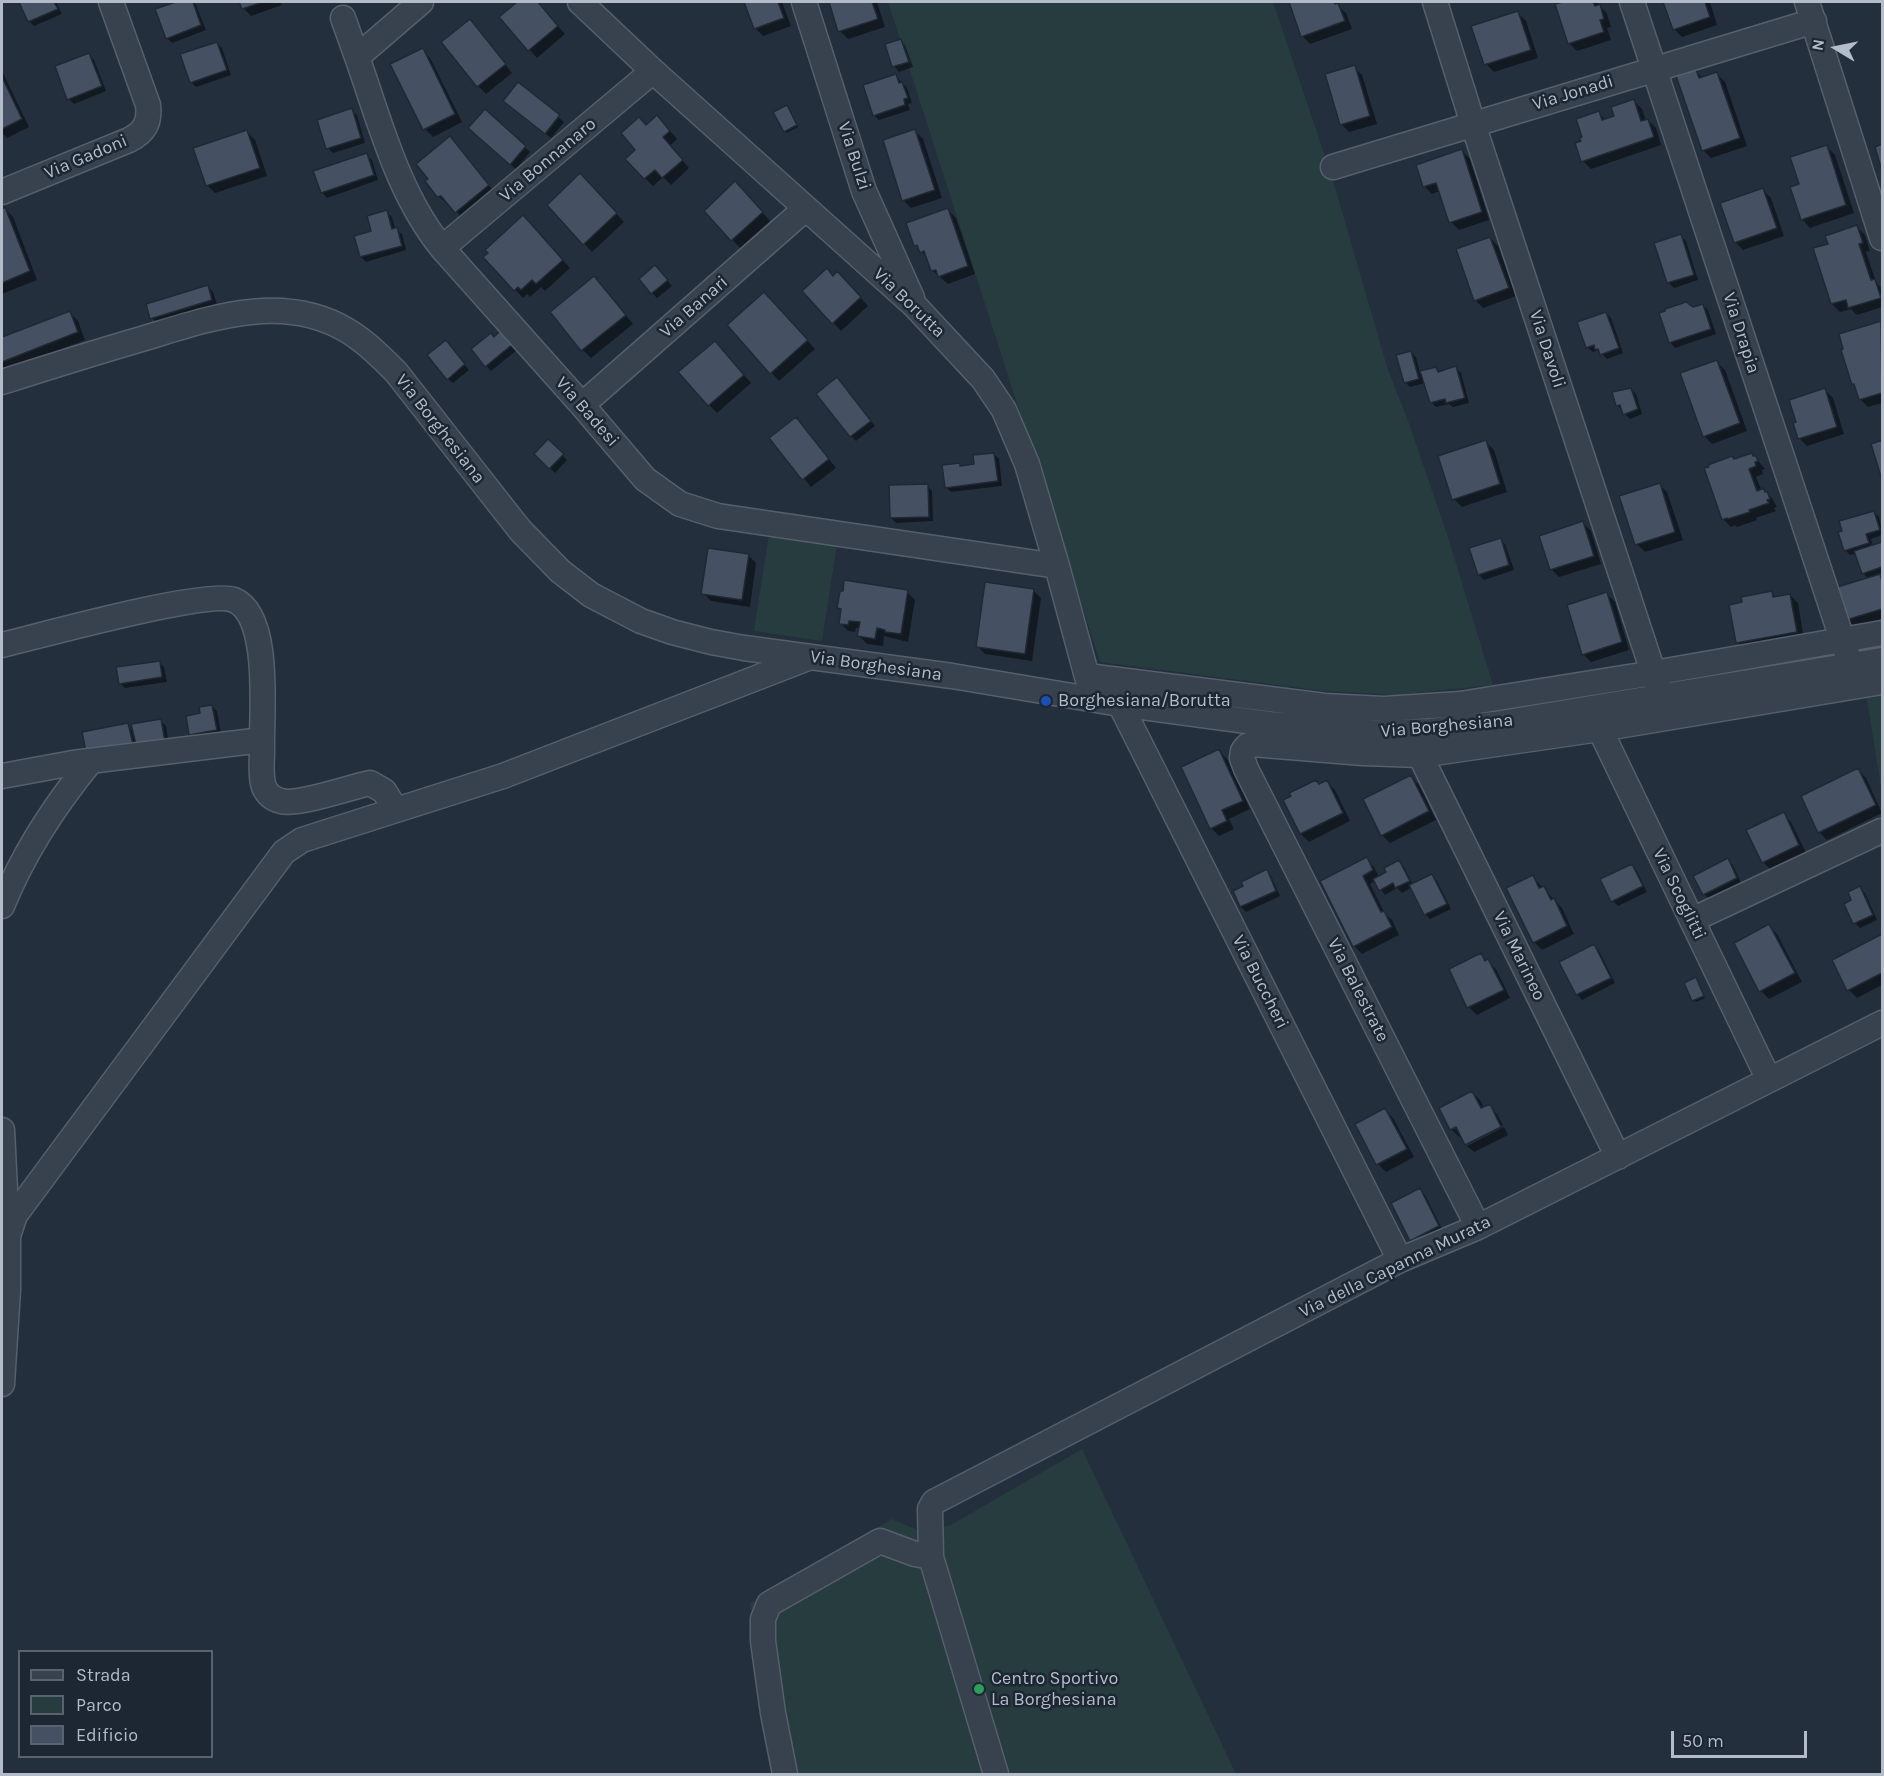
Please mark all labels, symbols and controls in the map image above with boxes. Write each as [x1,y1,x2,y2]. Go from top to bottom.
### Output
north arrow [1806,18,1866,78]
text: N [1807,37,1828,52]
street label: Via Jonadi [1530,70,1616,116]
street label: Via Bonnanaro [495,113,601,207]
street label: Via Bulzi [833,119,875,193]
street label: Via Gadoni [41,130,131,184]
street label: Via Borutta [869,263,949,343]
street label: Via Banari [655,271,733,343]
street label: Via Drapia [1718,290,1764,376]
street label: Via Davoli [1524,307,1570,391]
street label: Via Borghesiana [391,370,489,488]
street label: Via Badesi [551,373,623,451]
street label: Via Borghesiana [809,646,943,686]
place label: Borghesiana/Borutta [1058,690,1231,712]
marker: Borghesiana/Borutta [1039,694,1053,708]
street label: Via Borghesiana [1380,709,1514,743]
street label: Via Scoglitti [1648,845,1710,943]
street label: Via Marineo [1488,908,1550,1004]
street label: Via Buccheri [1227,932,1293,1032]
street label: Via Balestrate [1323,934,1393,1046]
street label: Via della Capanna Murata [1296,1211,1494,1323]
legend [18,1650,213,1758]
text: Strada [76,1664,131,1686]
place label: Centro Sportivo La Borghesiana [991,1668,1118,1710]
marker: Centro Sportivo La Borghesiana [972,1682,986,1696]
text: Parco [76,1694,122,1716]
scale bar [1674,1719,1810,1757]
text: Edificio [76,1724,138,1746]
text: 50 m [1682,1730,1724,1752]

